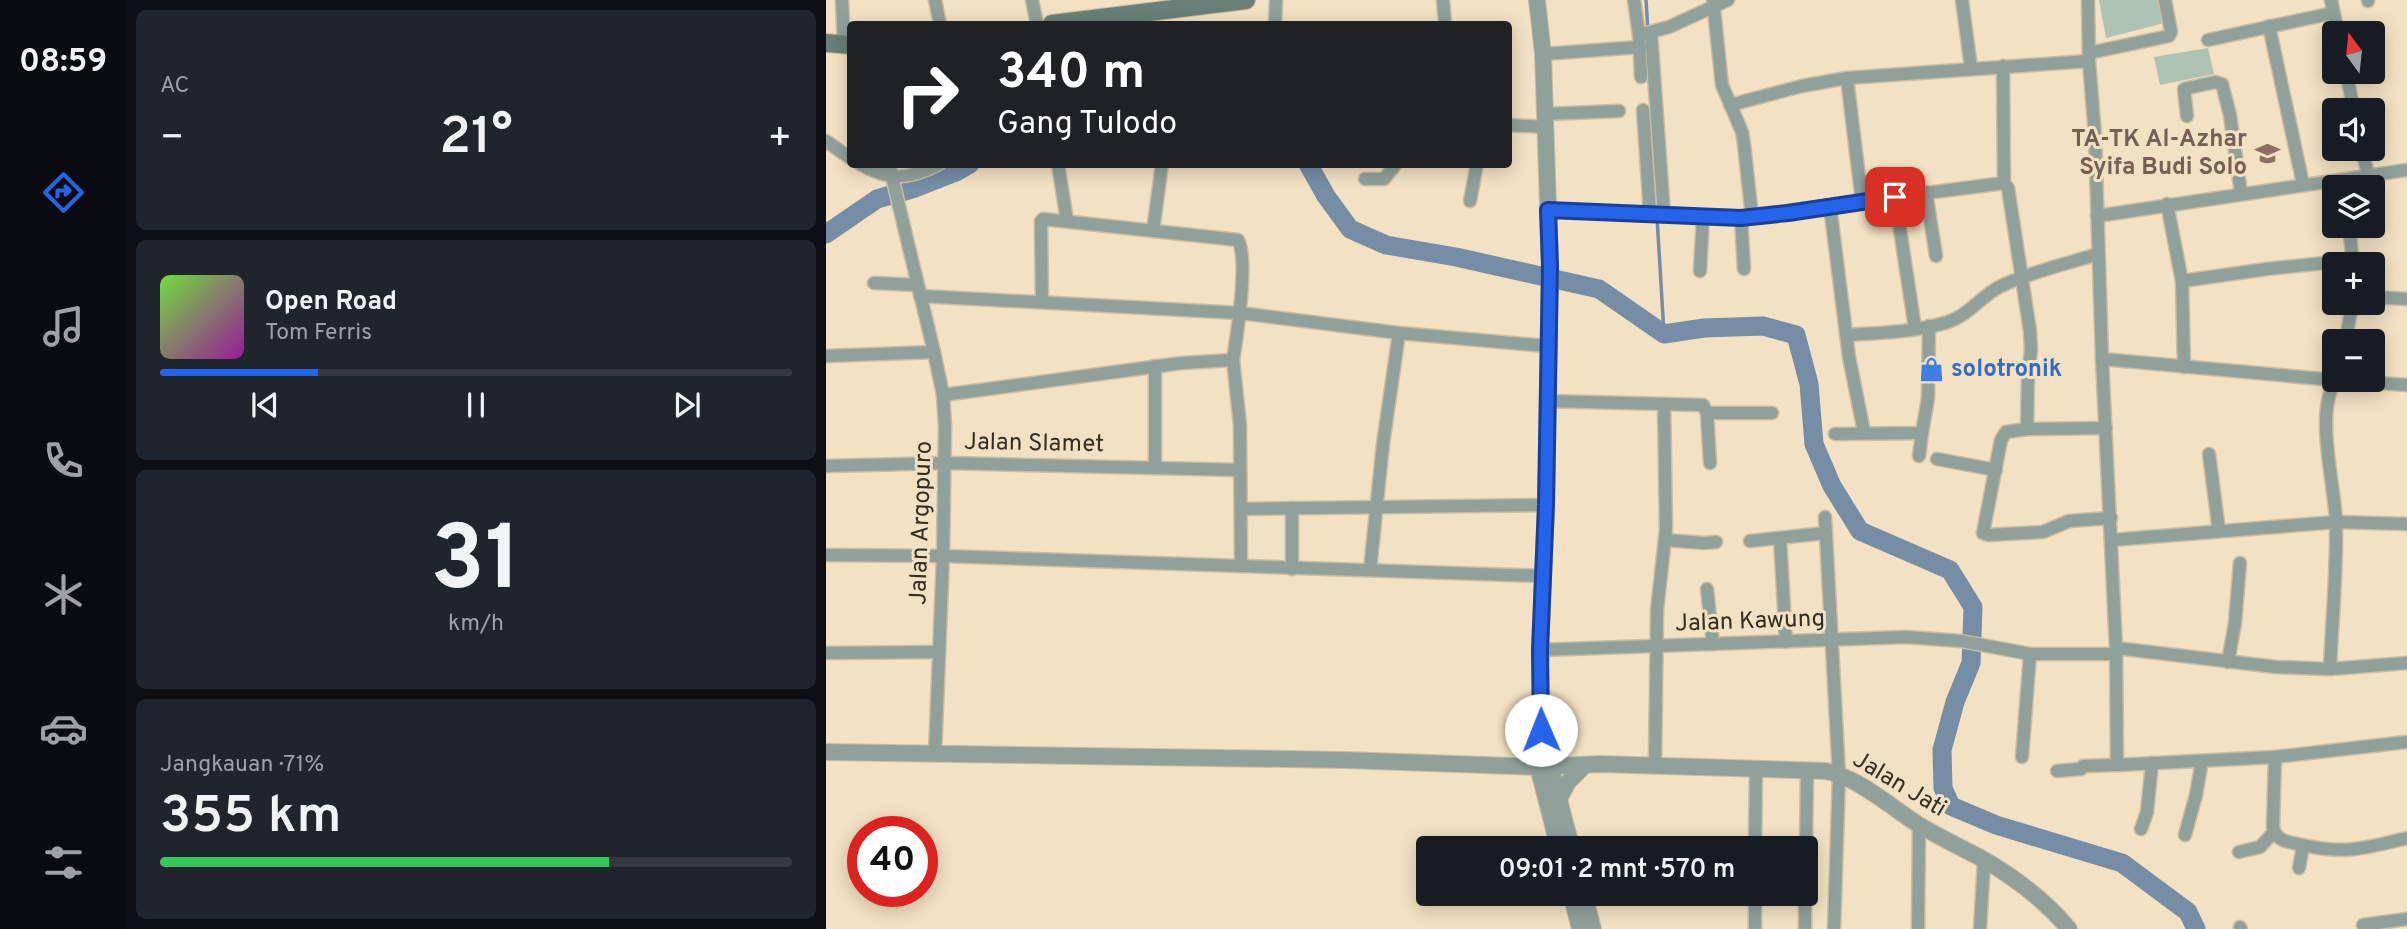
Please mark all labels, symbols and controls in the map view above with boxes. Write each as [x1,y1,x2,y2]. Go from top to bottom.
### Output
north arrow [2322,21,2385,84]
map controls [2322,21,2385,392]
text: 08:59 [19,43,107,83]
text: 340 m [997,44,1145,106]
icon: right [882,49,973,140]
text: AC [160,72,189,101]
button: sound [2322,98,2385,161]
text: Gang Tulodo [997,105,1177,145]
text: 21° [439,106,513,172]
text: − [160,115,185,164]
text: + [767,115,792,164]
place label: TA-TK Al-Azhar Syifa Budi Solo [2071,125,2247,183]
school or university icon: TA-TK Al-Azhar Syifa Budi Solo [2253,140,2281,168]
pin [1865,167,1925,227]
icon: directions [39,168,88,217]
button: layers [2322,175,2385,238]
icon: arrive [1876,178,1914,216]
button: + [2322,252,2385,315]
text: Open Road [265,286,397,319]
icon: music [39,302,88,351]
text: Tom Ferris [265,319,372,348]
button: − [2322,329,2385,392]
place label: solotronik [1951,355,2062,385]
shop icon: solotronik [1917,356,1945,384]
icon: previous [246,386,284,424]
icon: pause [457,386,495,424]
icon: next [668,386,706,424]
street label: Jalan Slamet [964,428,1104,460]
icon: phone [39,436,88,485]
street label: Jalan Argopuro [904,440,940,606]
text: 31 [431,507,521,622]
icon: climate [39,570,88,619]
street label: Jalan Kawung [1674,604,1826,640]
text: km/h [448,610,504,639]
position arrow [1504,693,1578,767]
icon: car [39,704,88,753]
street label: Jalan Jati [1847,745,1951,825]
text: Jangkauan · 71% [160,751,324,780]
text: 355 km [160,785,342,851]
speed limit sign: 40 [847,816,938,907]
icon: filters [39,838,88,887]
text: 09:01 · 2 mnt · 570 m [1499,854,1735,887]

